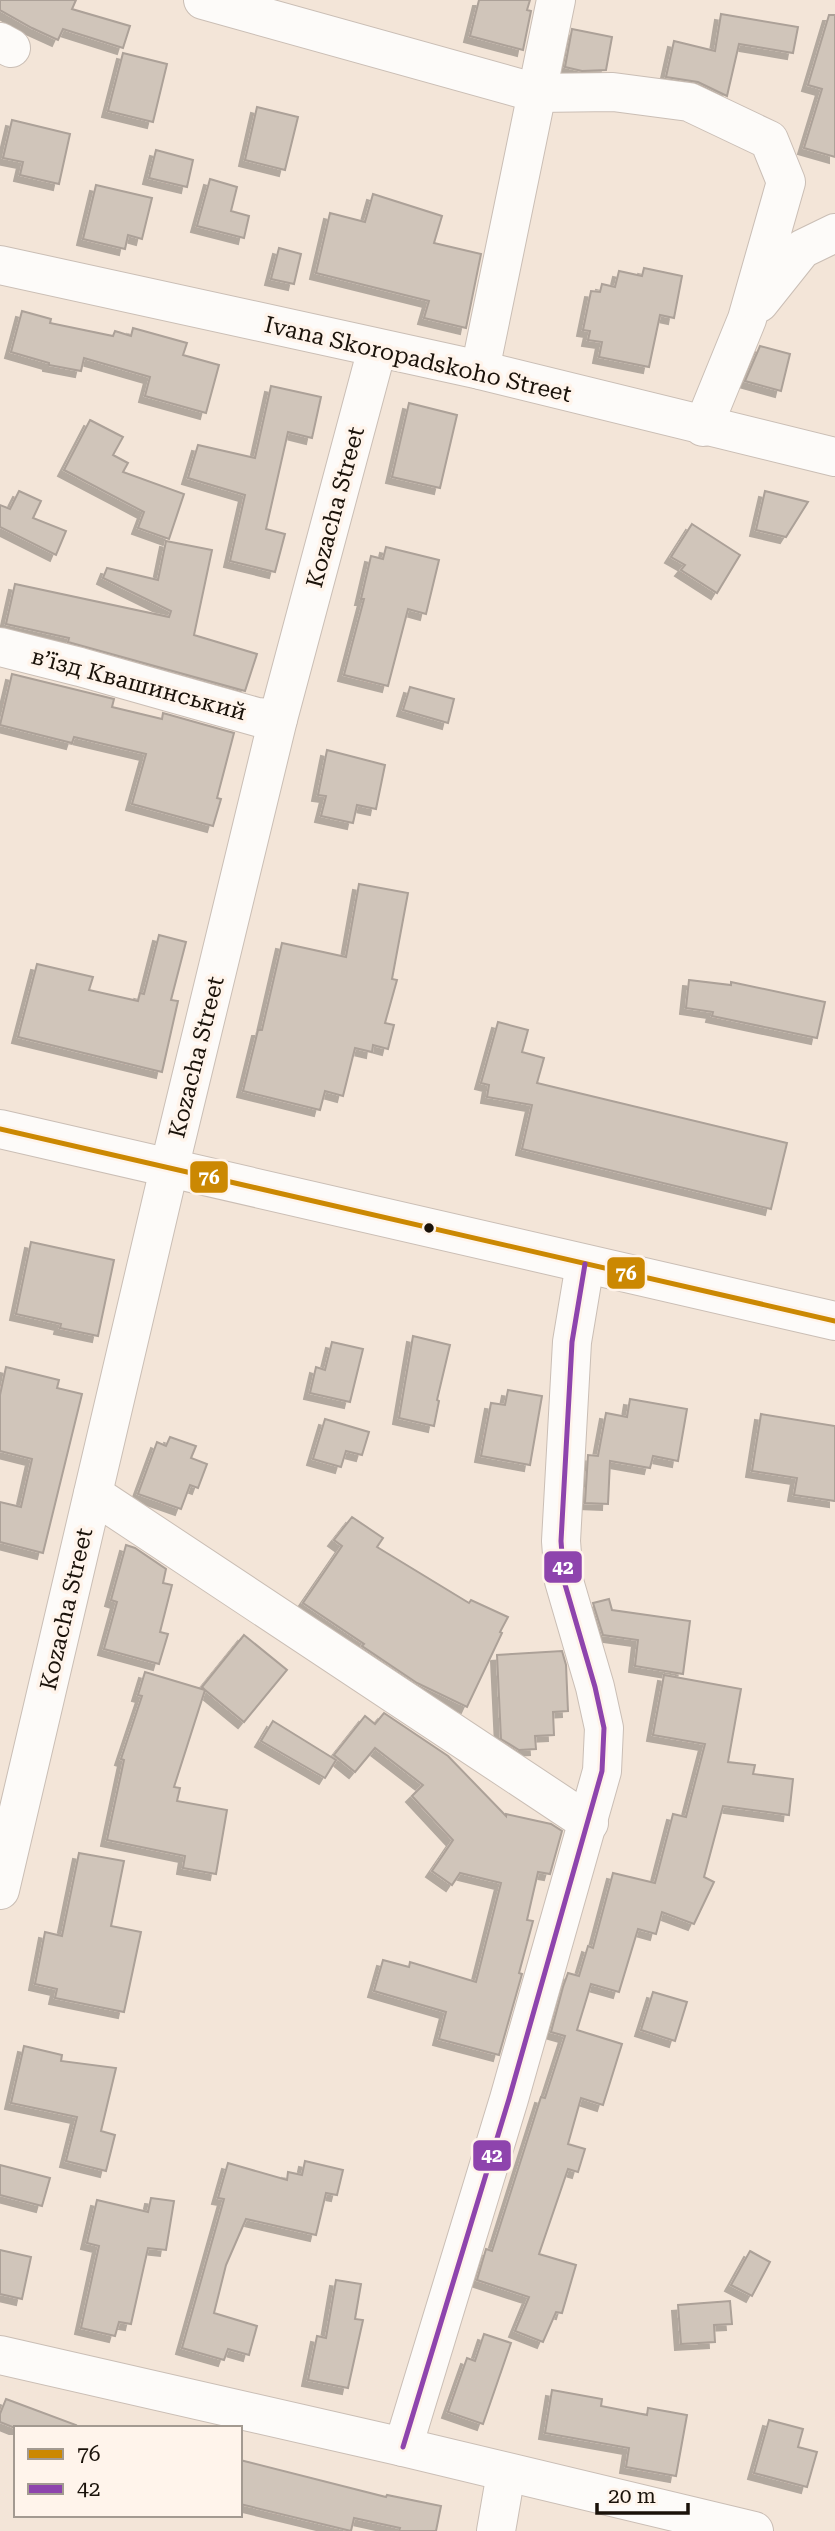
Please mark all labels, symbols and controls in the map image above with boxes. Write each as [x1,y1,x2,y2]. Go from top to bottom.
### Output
street label: Ivana Skoropadskoho Street [262,311,574,408]
street label: Kozacha Street [301,423,370,591]
street label: в’їзд Квашинський [28,643,249,726]
street label: Kozacha Street [163,973,230,1141]
line badge: 76 [189,1160,229,1194]
text: 76 [198,1166,220,1189]
unlabelled marker [422,1221,436,1235]
line badge: 76 [606,1256,646,1290]
text: 76 [615,1262,637,1285]
street label: Kozacha Street [35,1525,98,1693]
line badge: 42 [543,1550,583,1584]
text: 42 [552,1556,574,1579]
line badge: 42 [472,2139,512,2172]
text: 42 [481,2144,503,2167]
legend [14,2426,242,2517]
text: 76 [77,2442,101,2466]
scale bar [597,2472,688,2516]
text: 42 [77,2477,101,2501]
text: 20 m [608,2484,656,2508]

